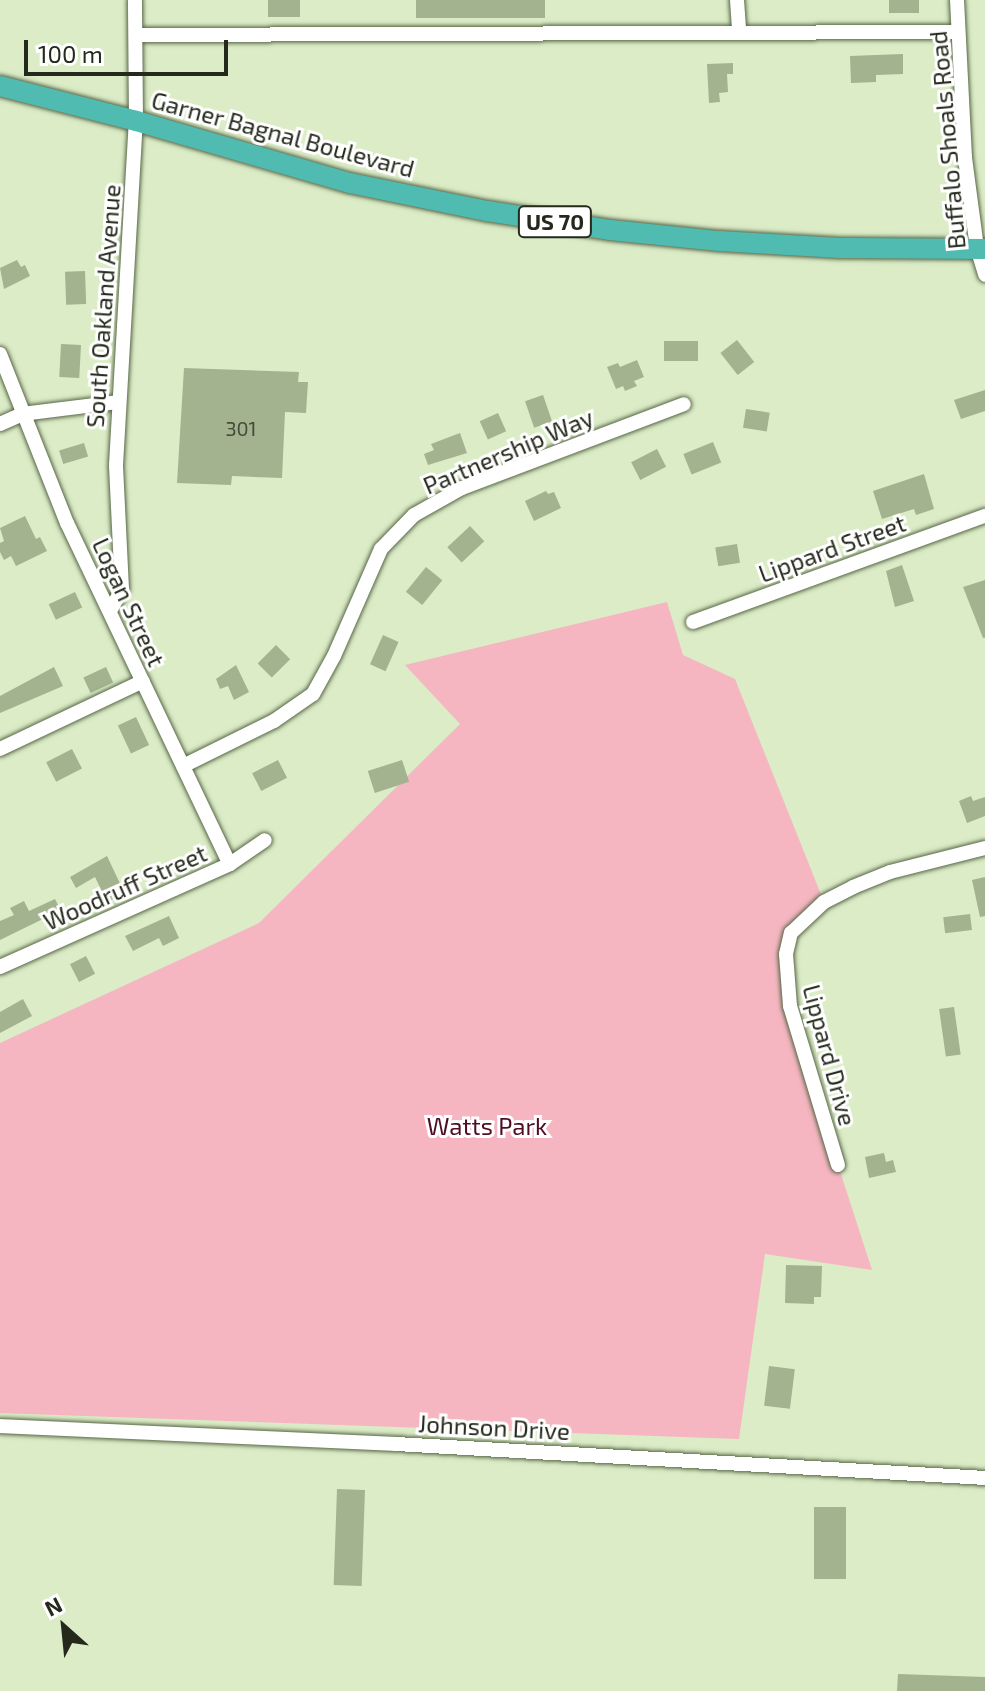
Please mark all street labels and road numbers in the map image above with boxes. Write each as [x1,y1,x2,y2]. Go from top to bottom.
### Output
street label: Buffalo Shoals Road [923,30,971,250]
street label: Garner Bagnal Boulevard [148,85,418,183]
street label: South Oakland Avenue [80,183,126,429]
road number: US 70 [517,204,593,240]
street label: Partnership Way [419,402,597,500]
street label: Lippard Street [754,508,910,588]
street label: Logan Street [87,533,171,671]
street label: Woodruff Street [39,838,211,936]
street label: Lippard Drive [797,981,863,1129]
street label: Johnson Drive [417,1409,571,1445]

